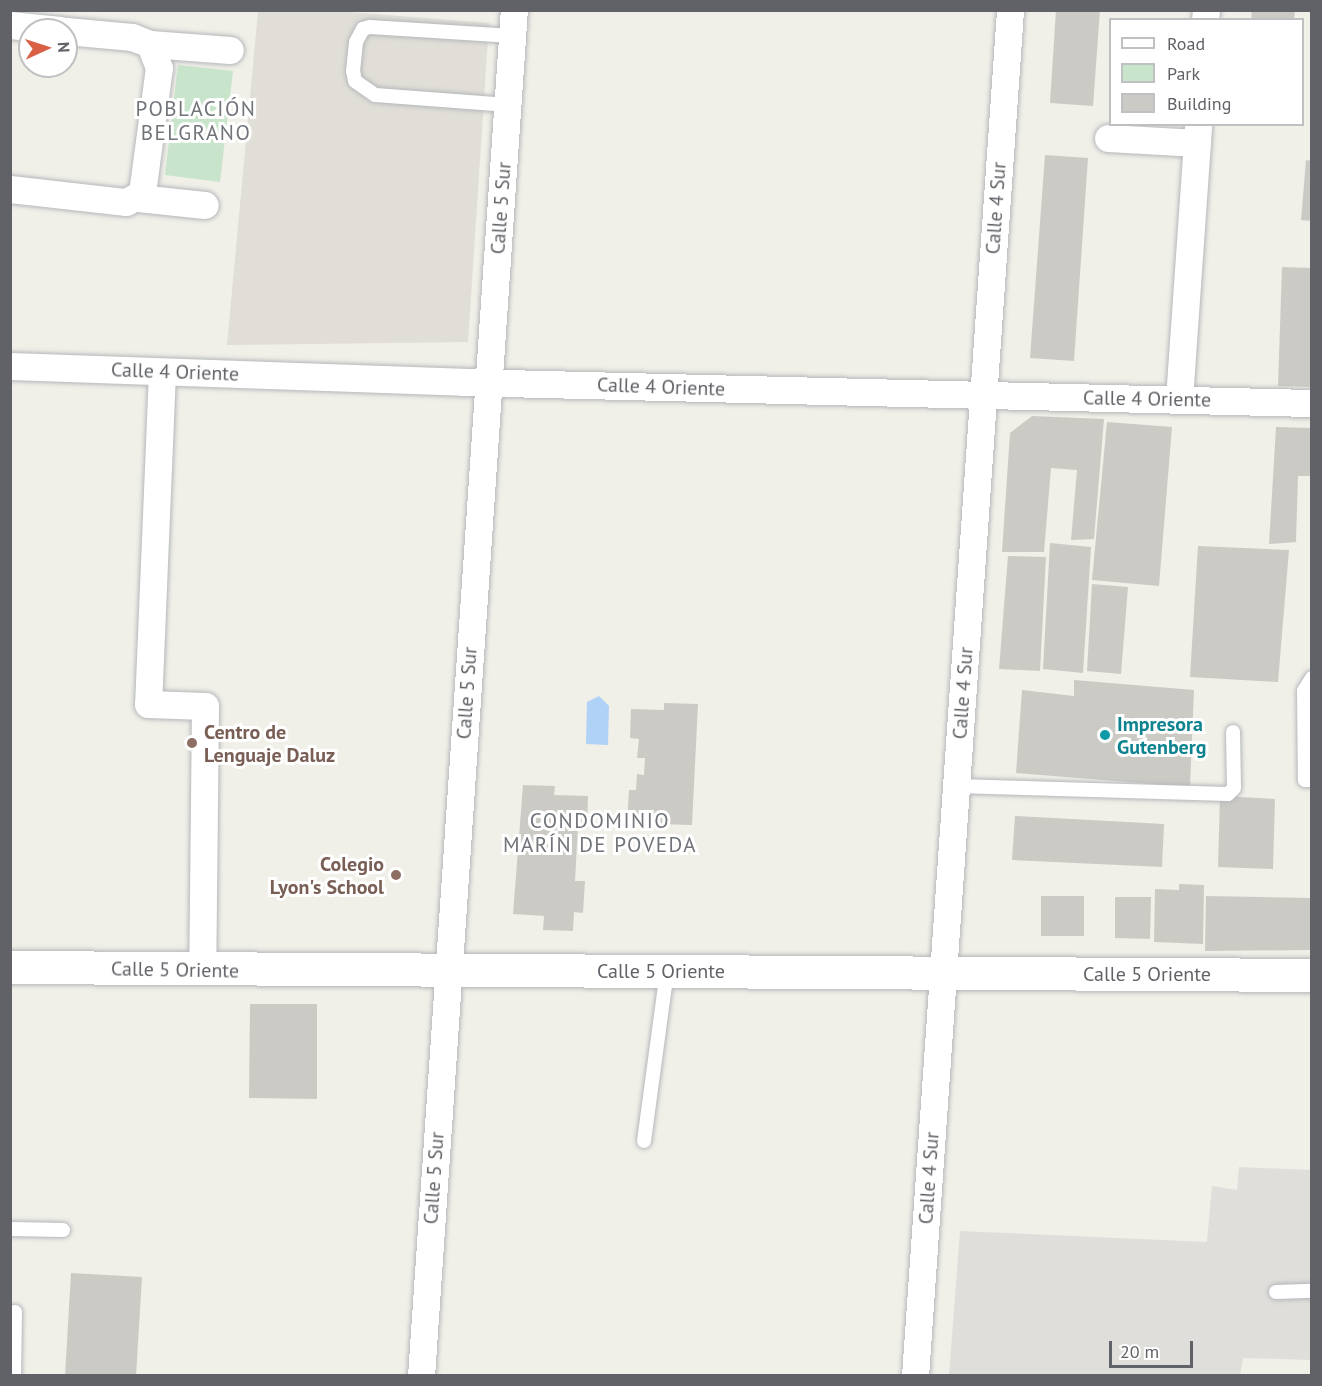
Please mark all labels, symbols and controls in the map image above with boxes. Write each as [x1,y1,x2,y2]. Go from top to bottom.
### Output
north arrow [18,18,78,78]
legend [1109,18,1304,126]
text: Road [1167,32,1205,55]
text: N [54,41,74,53]
text: Park [1167,62,1200,85]
text: Building [1167,92,1231,115]
district label: POBLACIÓN BELGRANO [136,96,256,146]
street label: Calle 5 Sur [486,161,516,255]
street label: Calle 4 Sur [981,161,1011,255]
street label: Calle 4 Oriente [111,358,239,386]
street label: Calle 4 Oriente [597,373,725,401]
street label: Calle 4 Oriente [1083,386,1211,412]
street label: Calle 5 Sur [452,646,482,740]
street label: Calle 4 Sur [948,646,978,740]
place label: Impresora Gutenberg [1117,712,1206,759]
place label: Centro de Lenguaje Daluz [204,720,335,767]
marker: Impresora Gutenberg [1098,728,1112,742]
marker: Centro de Lenguaje Daluz [185,736,199,750]
district label: CONDOMINIO MARÍN DE POVEDA [503,808,697,858]
place label: Colegio Lyon's School [270,852,384,899]
marker: Colegio Lyon's School [389,868,403,882]
street label: Calle 5 Oriente [111,957,239,983]
street label: Calle 5 Oriente [597,959,725,983]
street label: Calle 5 Oriente [1083,962,1211,986]
street label: Calle 5 Sur [419,1131,449,1225]
street label: Calle 4 Sur [914,1131,944,1225]
scale bar [1112,1329,1196,1367]
text: 20 m [1120,1340,1159,1363]

